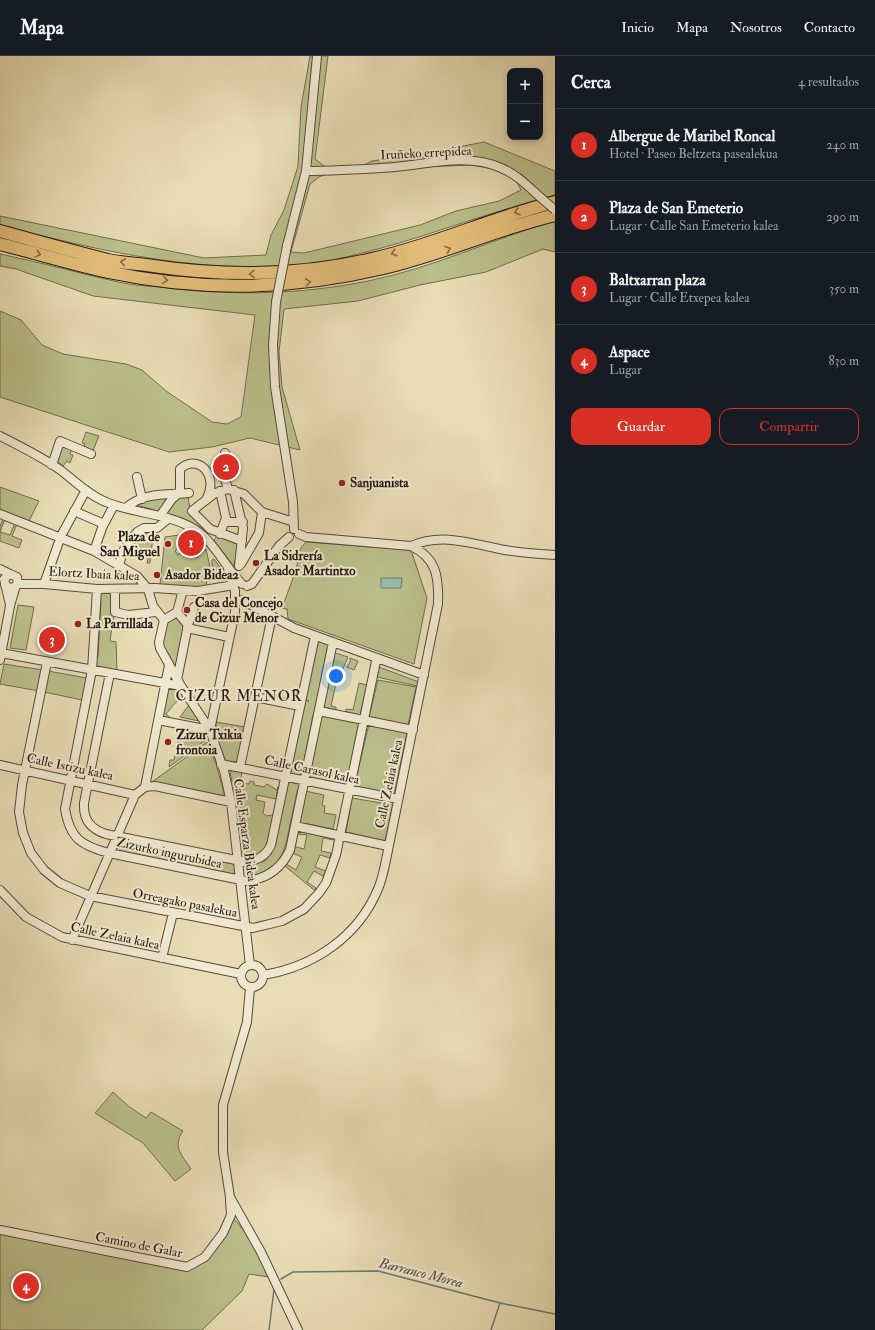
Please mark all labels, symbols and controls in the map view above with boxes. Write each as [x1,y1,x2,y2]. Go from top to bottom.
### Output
text: Mapa [20,16,64,40]
text: Inicio [621,19,654,36]
text: Mapa [676,19,708,36]
text: Nosotros [730,19,782,36]
text: Contacto [804,19,855,36]
map controls [507,68,543,140]
button: + [507,68,543,104]
text: Cerca [571,72,611,93]
text: 4 resultados [798,74,859,90]
button: − [507,104,543,140]
text: Albergue de Maribel Roncal [609,127,775,146]
text: 1 [582,137,586,153]
text: 240 m [826,137,859,153]
street label: Iruñeko errepidea [380,143,473,164]
text: Hotel · Paseo Beltzeta pasealekua [609,146,778,162]
text: Plaza de San Emeterio [609,199,743,218]
one-way arrow [514,207,521,216]
text: 2 [581,209,587,225]
text: 290 m [826,209,859,225]
text: Lugar · Calle San Emeterio kalea [609,218,779,234]
one-way arrow [445,246,452,254]
one-way arrow [391,248,398,257]
one-way arrow [35,249,41,257]
one-way arrow [120,258,126,267]
one-way arrow [249,270,255,278]
text: Baltxarran plaza [609,271,706,290]
one-way arrow [162,275,168,284]
one-way arrow [305,278,311,287]
text: 3 [582,281,587,297]
text: 350 m [829,281,859,297]
text: Lugar · Calle Etxepea kalea [609,290,750,306]
text: Aspace [609,343,650,362]
text: 4 [580,353,588,369]
text: 830 m [828,353,859,369]
text: Lugar [609,362,642,378]
button: Guardar [571,408,711,445]
button: Compartir [719,408,859,445]
pin: 2 [213,452,239,482]
place label: Sanjuanista [350,475,409,491]
marker: Sanjuanista [337,478,347,488]
pin: 1 [178,528,204,558]
place label: Plaza de San Miguel [100,529,161,561]
marker: Plaza de San Miguel [163,539,173,549]
place label: La Sidrería Asador Martintxo [263,548,356,579]
marker: La Sidrería Asador Martintxo [251,558,261,568]
street label: Elortz Ibaia kalea [48,564,141,584]
place label: Asador Bidea2 [164,567,239,583]
marker: Asador Bidea2 [152,570,162,580]
place label: Casa del Concejo de Cizur Menor [195,595,283,626]
marker: Casa del Concejo de Cizur Menor [182,605,192,615]
place label: La Parrillada [86,616,154,632]
marker: La Parrillada [73,619,83,629]
pin: 3 [39,625,65,655]
your location [326,666,346,686]
district label: CIZUR MENOR [175,687,303,706]
place label: Zizur Txikia frontoia [176,727,243,758]
marker: Zizur Txikia frontoia [163,737,173,747]
street label: Calle Zelaia kalea [372,737,406,830]
street label: Calle Istizu kalea [25,750,115,784]
street label: Calle Carasol kalea [263,752,362,788]
street label: Calle Esparza Bidea kalea [229,778,264,911]
street label: Zizurko ingurubidea [115,834,224,872]
street label: Orreagako pasalekua [131,885,239,922]
street label: Calle Zelaia kalea [69,919,162,953]
street label: Camino de Galar [94,1229,184,1261]
water label: Barranco Morea [376,1254,465,1292]
pin: 4 [13,1271,39,1301]

